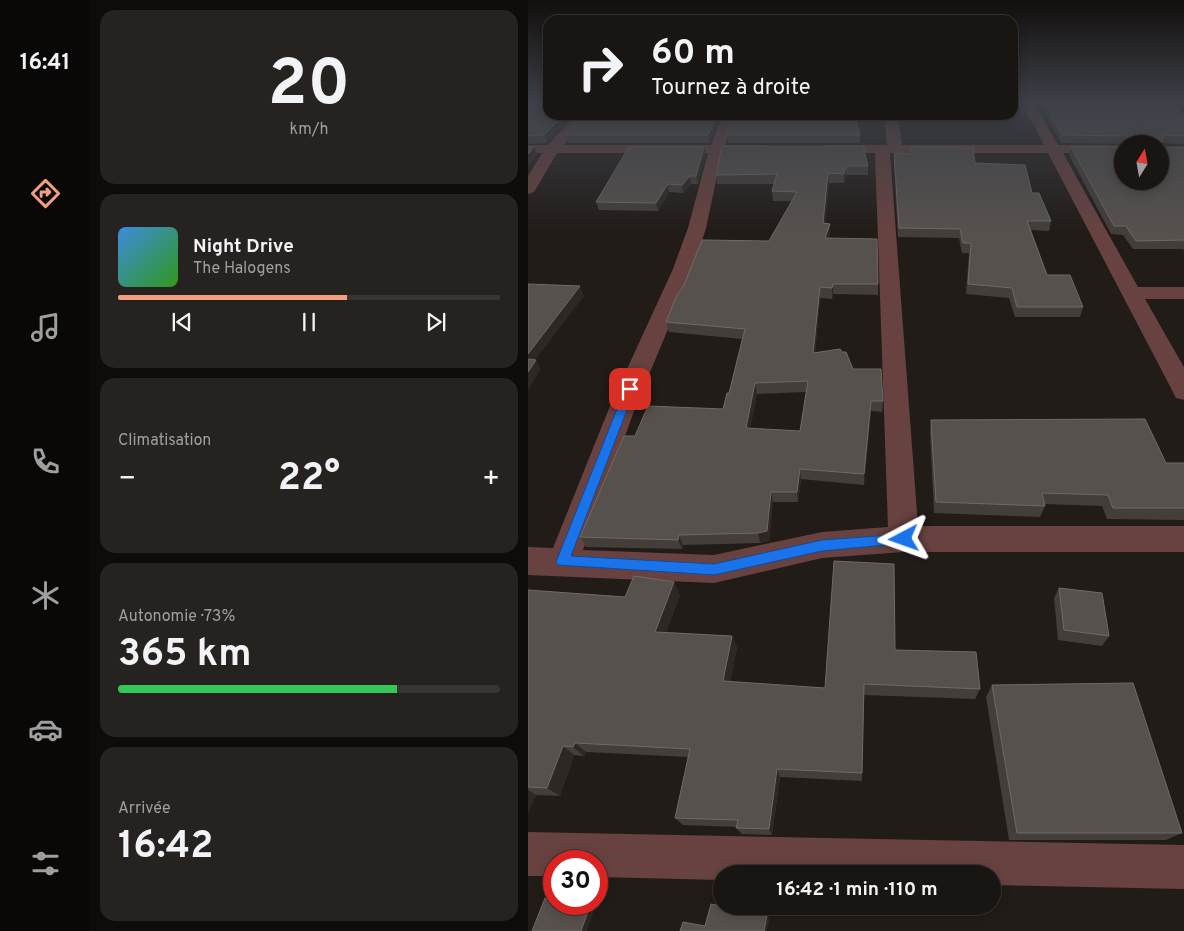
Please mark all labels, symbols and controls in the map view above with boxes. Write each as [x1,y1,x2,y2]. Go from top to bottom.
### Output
text: 60 m [651,32,735,76]
icon: right [568,35,633,100]
text: 20 [268,46,350,128]
text: 16:41 [20,50,70,77]
text: Tournez à droite [651,75,811,102]
text: km/h [290,120,328,140]
north arrow [1114,135,1169,190]
map controls [1114,135,1169,190]
icon: directions [28,176,63,211]
text: Night Drive [193,235,294,259]
text: The Halogens [193,259,291,279]
icon: previous [168,308,196,336]
icon: pause [295,308,323,336]
icon: next [422,308,450,336]
icon: music [28,310,63,345]
pin [609,368,651,410]
icon: arrive [616,375,644,403]
text: Climatisation [118,431,211,451]
icon: phone [28,444,63,479]
text: 22° [278,455,340,504]
text: − [118,462,136,498]
text: + [482,462,500,498]
position arrow [877,512,929,564]
icon: climate [28,578,63,613]
text: Autonomie · 73% [118,607,235,627]
text: 365 km [118,631,251,680]
icon: car [28,712,63,747]
text: Arrivée [118,799,171,819]
text: 16:42 [118,823,213,872]
icon: filters [28,846,63,881]
speed limit sign: 30 [543,850,608,915]
text: 16:42 · 1 min · 110 m [776,878,938,902]

